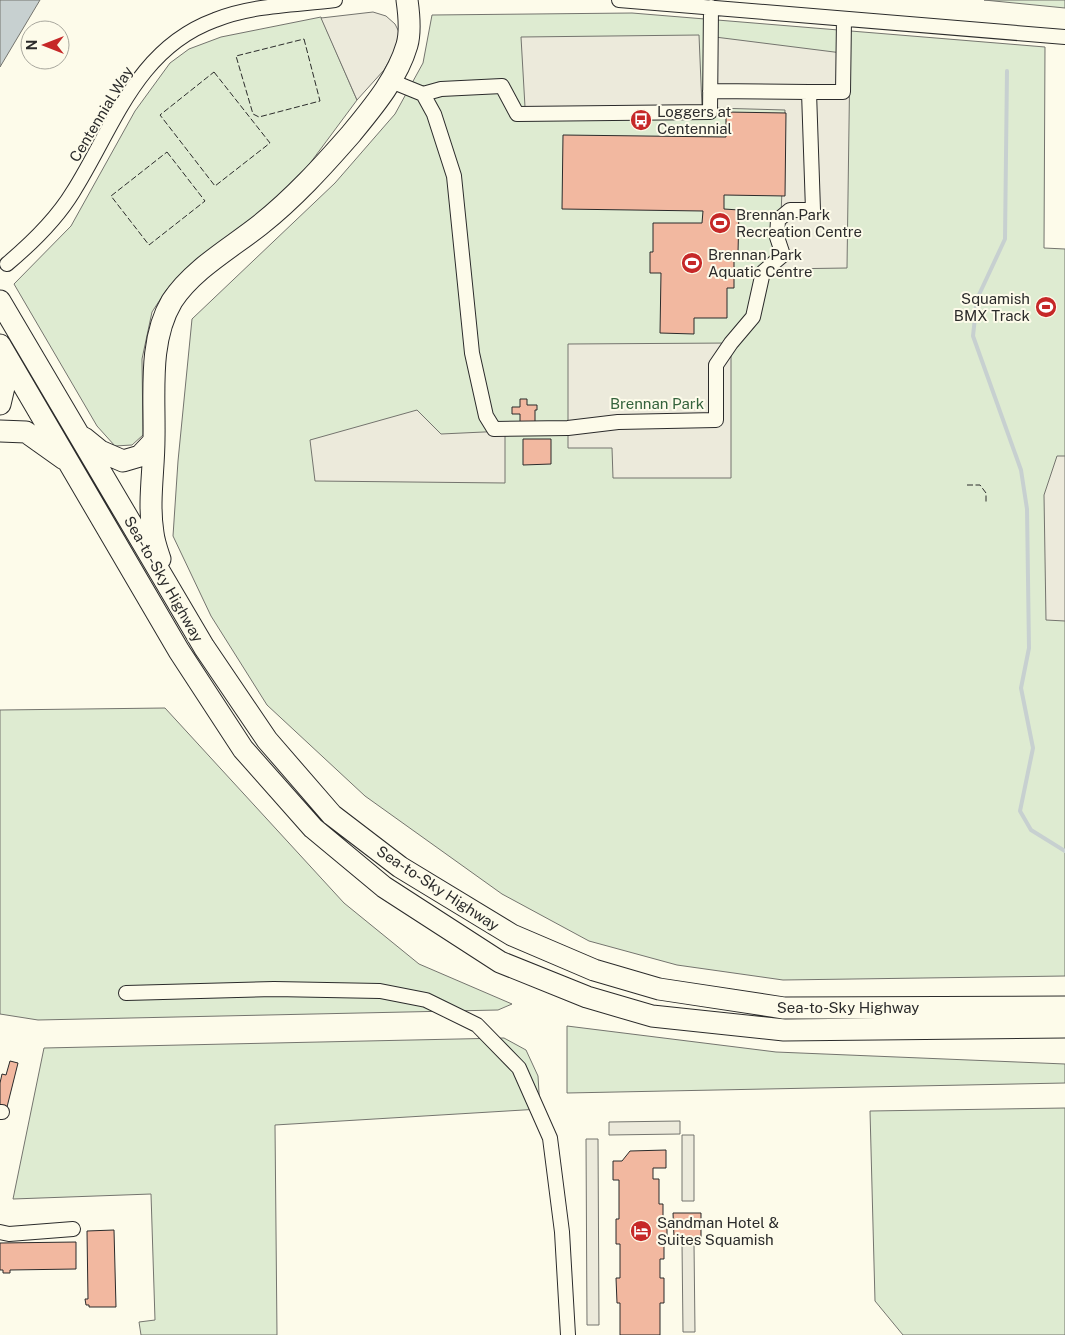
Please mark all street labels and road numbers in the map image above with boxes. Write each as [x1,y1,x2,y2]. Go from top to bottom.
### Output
street label: Centennial Way [66,63,136,165]
street label: Sea-to-Sky Highway [121,513,207,645]
street label: Sea-to-Sky Highway [374,842,502,934]
street label: Sea-to-Sky Highway [777,999,919,1016]

